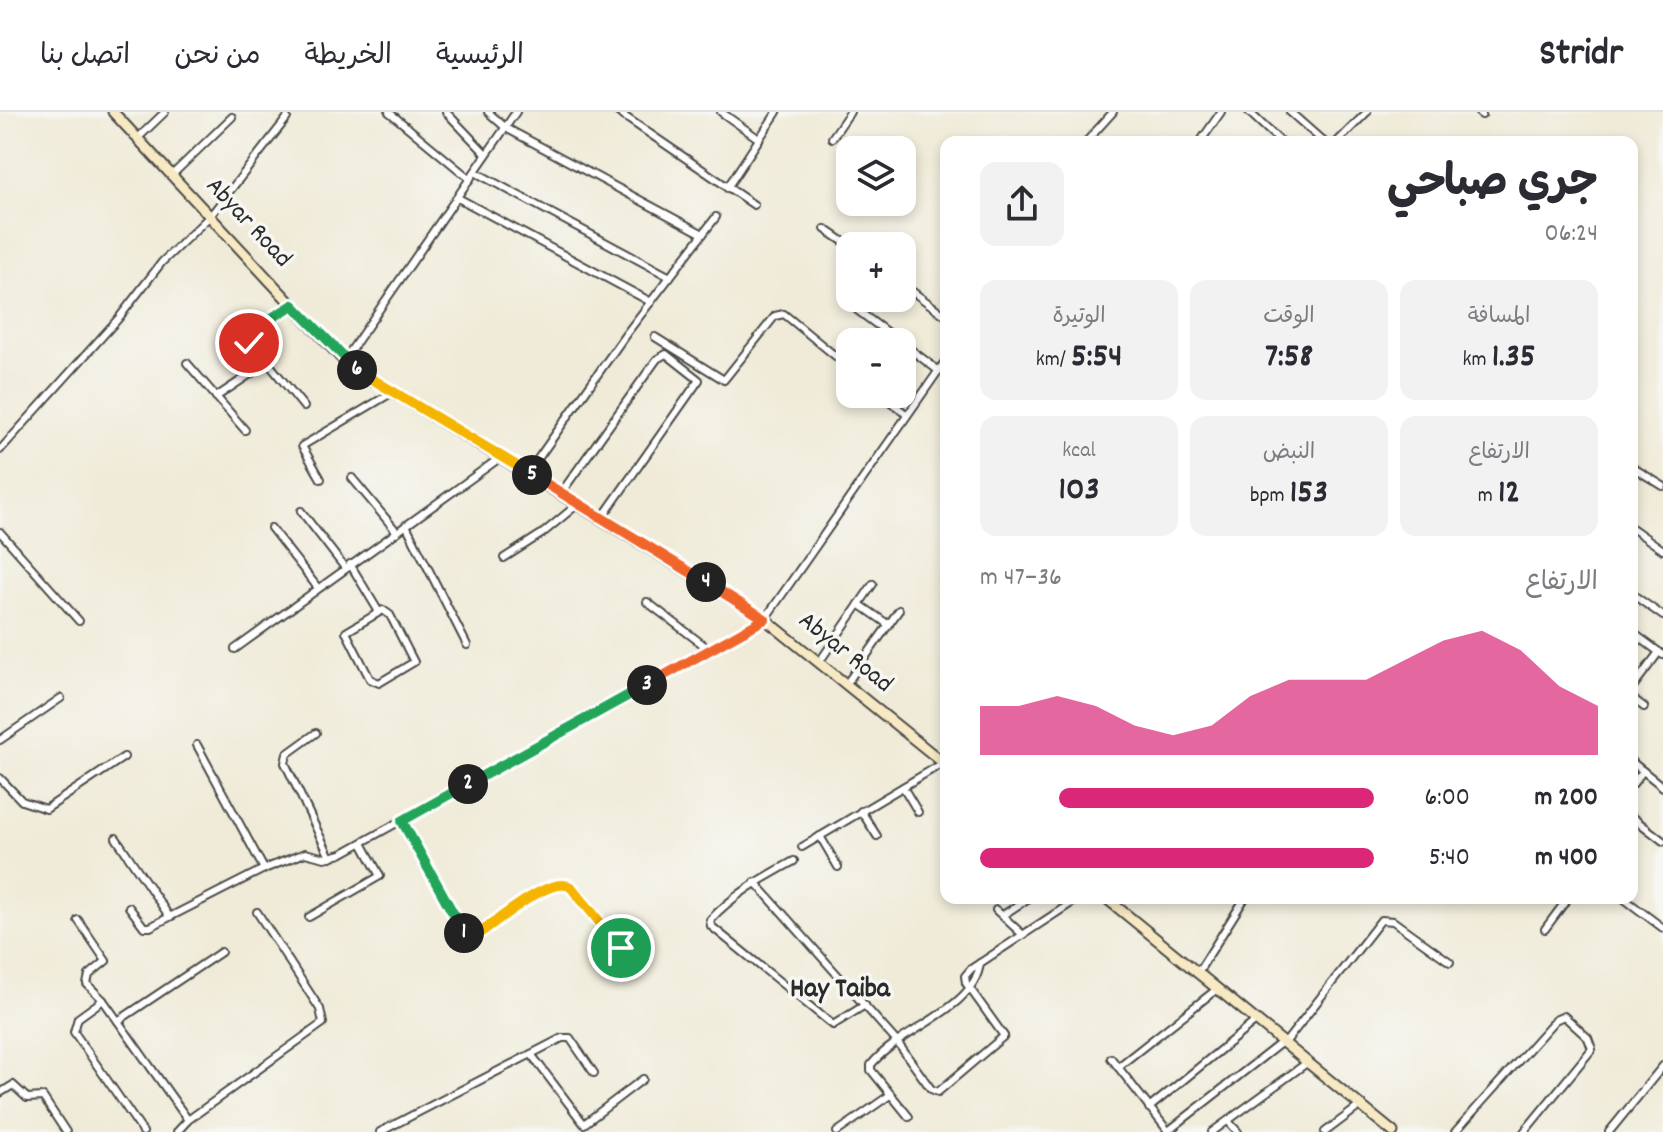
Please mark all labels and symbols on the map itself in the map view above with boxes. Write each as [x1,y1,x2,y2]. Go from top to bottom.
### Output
street label: Abyar Road [196,169,300,277]
pin [215,309,283,377]
pin: 6 [337,350,377,390]
pin: 5 [512,455,552,495]
pin: 4 [686,562,726,602]
street label: Abyar Road [790,603,900,703]
pin: 3 [627,665,667,705]
pin: 2 [448,764,488,804]
pin: 1 [444,913,484,953]
pin [587,914,655,982]
district label: Hay Taiba [790,971,891,1011]

